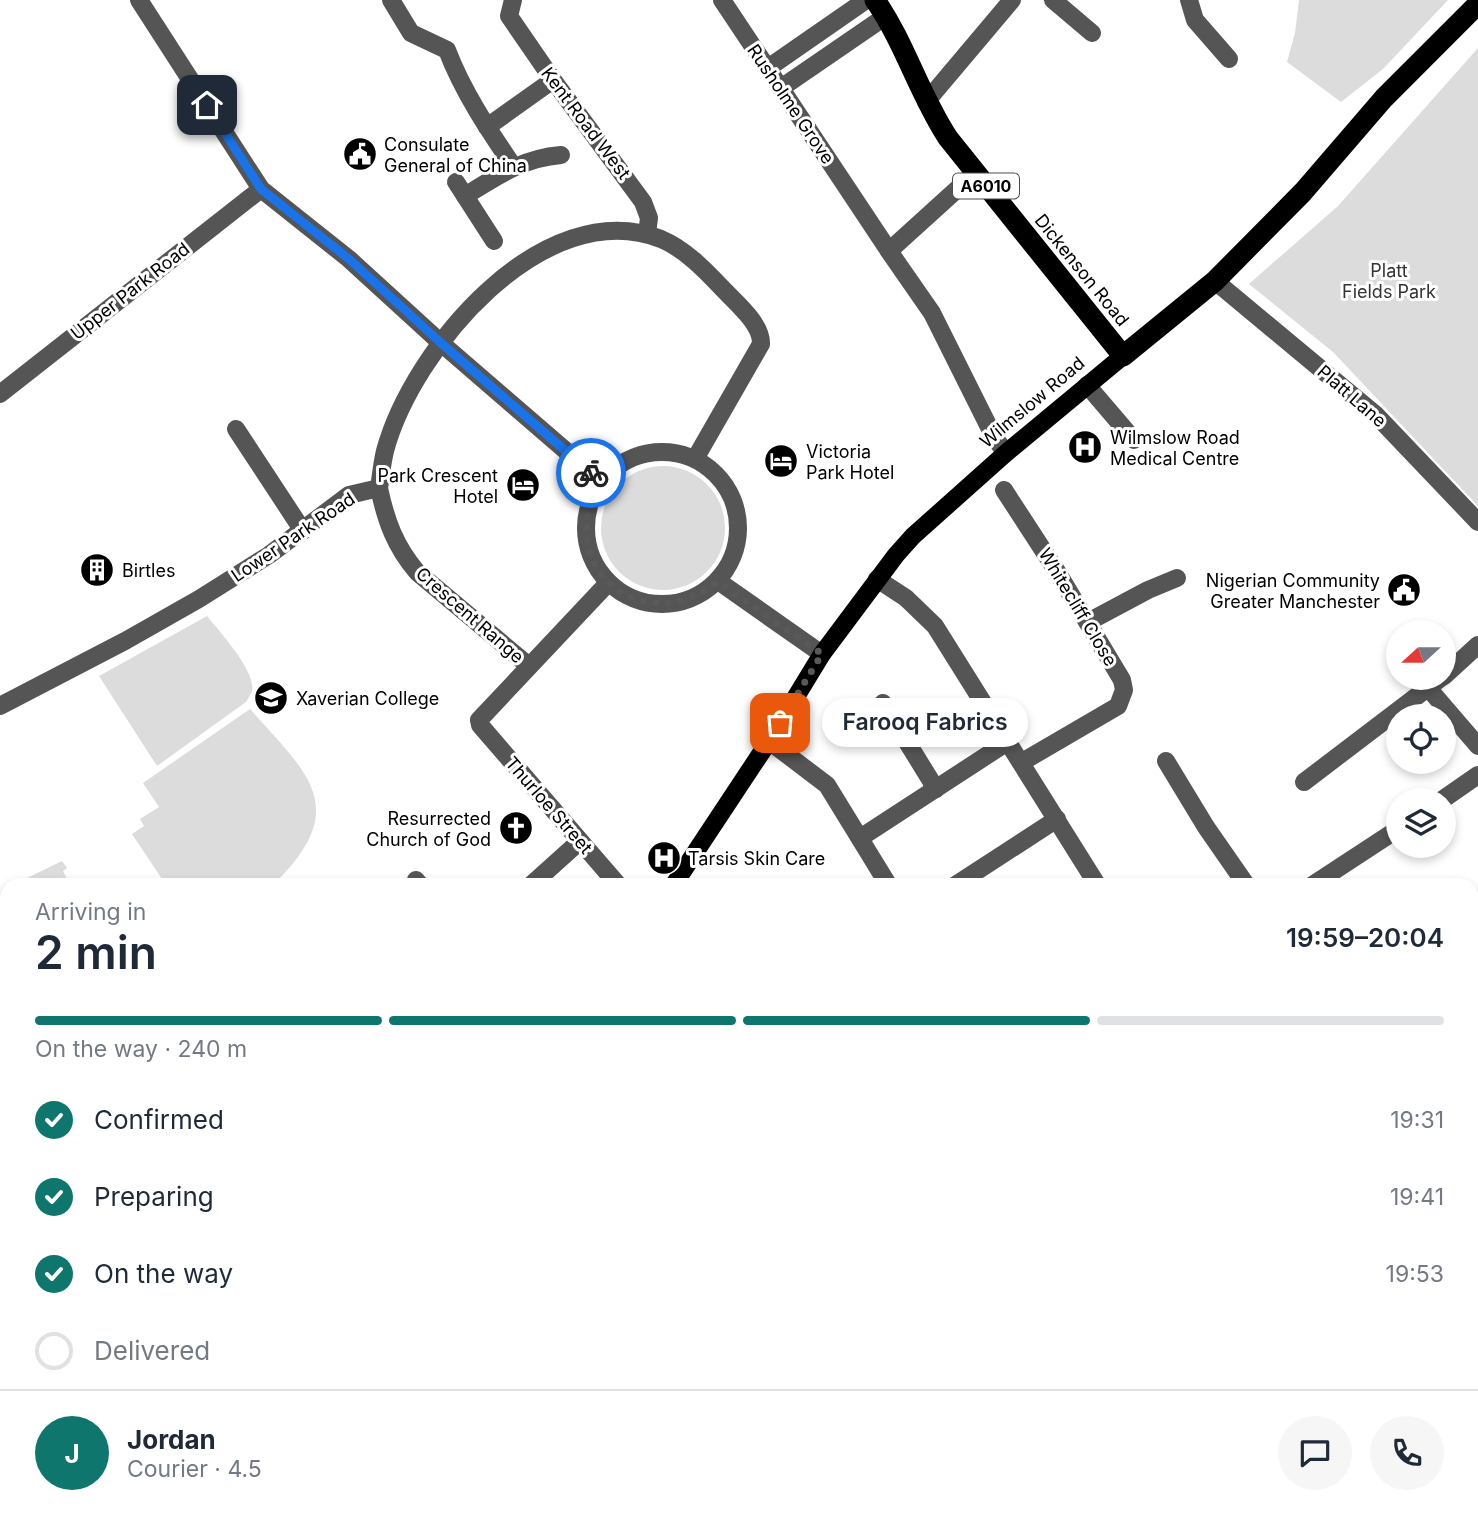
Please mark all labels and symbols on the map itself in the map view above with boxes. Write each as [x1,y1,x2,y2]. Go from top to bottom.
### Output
street label: Rusholme Grove [743,40,839,168]
street label: Kent Road West [537,63,635,183]
pin [177,75,237,135]
place label: Consulate General of China [384,134,527,176]
public building icon: Consulate General of China [341,135,379,173]
road number: A6010 [953,174,1019,198]
street label: Dickenson Road [1031,210,1133,330]
street label: Upper Park Road [66,238,194,344]
park label: Platt Fields Park [1342,260,1436,302]
street label: Wilmslow Road [976,352,1088,452]
street label: Platt Lane [1313,361,1391,431]
place label: Wilmslow Road Medical Centre [1110,427,1240,469]
hospital icon: Wilmslow Road Medical Centre [1066,428,1104,466]
courier [556,438,626,508]
place label: Victoria Park Hotel [806,441,894,483]
hotel icon: Victoria Park Hotel [762,442,800,480]
place label: Park Crescent Hotel [377,465,498,507]
hotel icon: Park Crescent Hotel [504,466,542,504]
street label: Lower Park Road [227,488,359,586]
street label: Whitecliff Close [1035,544,1121,670]
building icon: Birtles [78,551,116,589]
place label: Birtles [122,560,175,581]
street label: Crescent Range [412,563,528,667]
place label: Nigerian Community Greater Manchester [1206,570,1380,612]
public building icon: Nigerian Community Greater Manchester [1385,571,1423,609]
north arrow [1386,620,1456,690]
school or university icon: Xaverian College [252,679,290,717]
place label: Xaverian College [296,688,439,709]
pin [750,693,810,753]
callout: Farooq Fabrics [822,698,1028,748]
street label: Thurloe Street [501,752,597,858]
place label: Resurrected Church of God [366,808,491,850]
church icon: Resurrected Church of God [497,809,535,847]
hospital icon: Tarsis Skin Care [645,839,683,877]
place label: Tarsis Skin Care [688,848,825,869]

